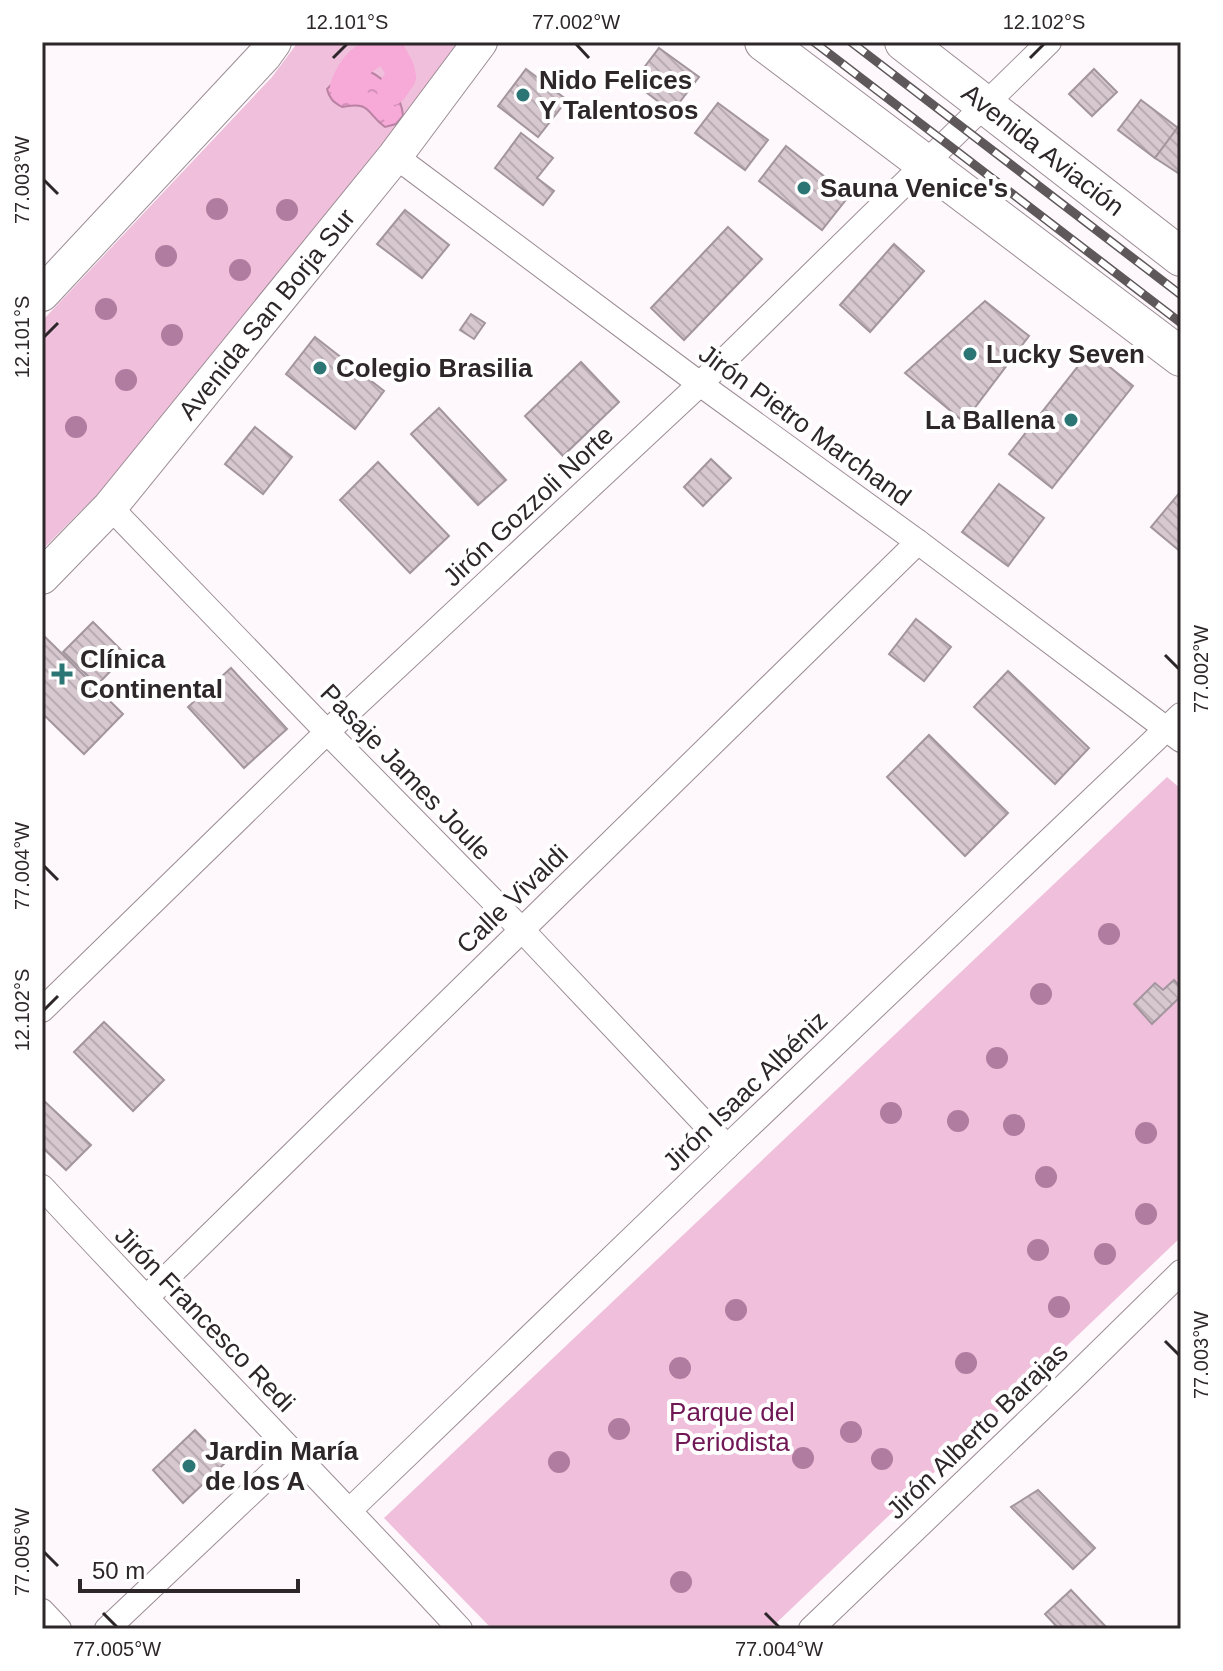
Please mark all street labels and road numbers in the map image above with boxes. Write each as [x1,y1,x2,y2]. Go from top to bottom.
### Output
street label: Avenida Aviación [956,78,1130,222]
street label: Avenida San Borja Sur [172,202,361,426]
street label: Jirón Pietro Marchand [693,338,917,512]
street label: Jirón Gozzoli Norte [437,420,619,592]
street label: Pasaje James Joule [314,678,498,866]
street label: Calle Vivaldi [450,839,574,959]
street label: Jirón Isaac Albéniz [657,1005,833,1177]
street label: Jirón Francesco Redi [109,1220,301,1418]
street label: Jirón Alberto Barajas [880,1337,1074,1525]

